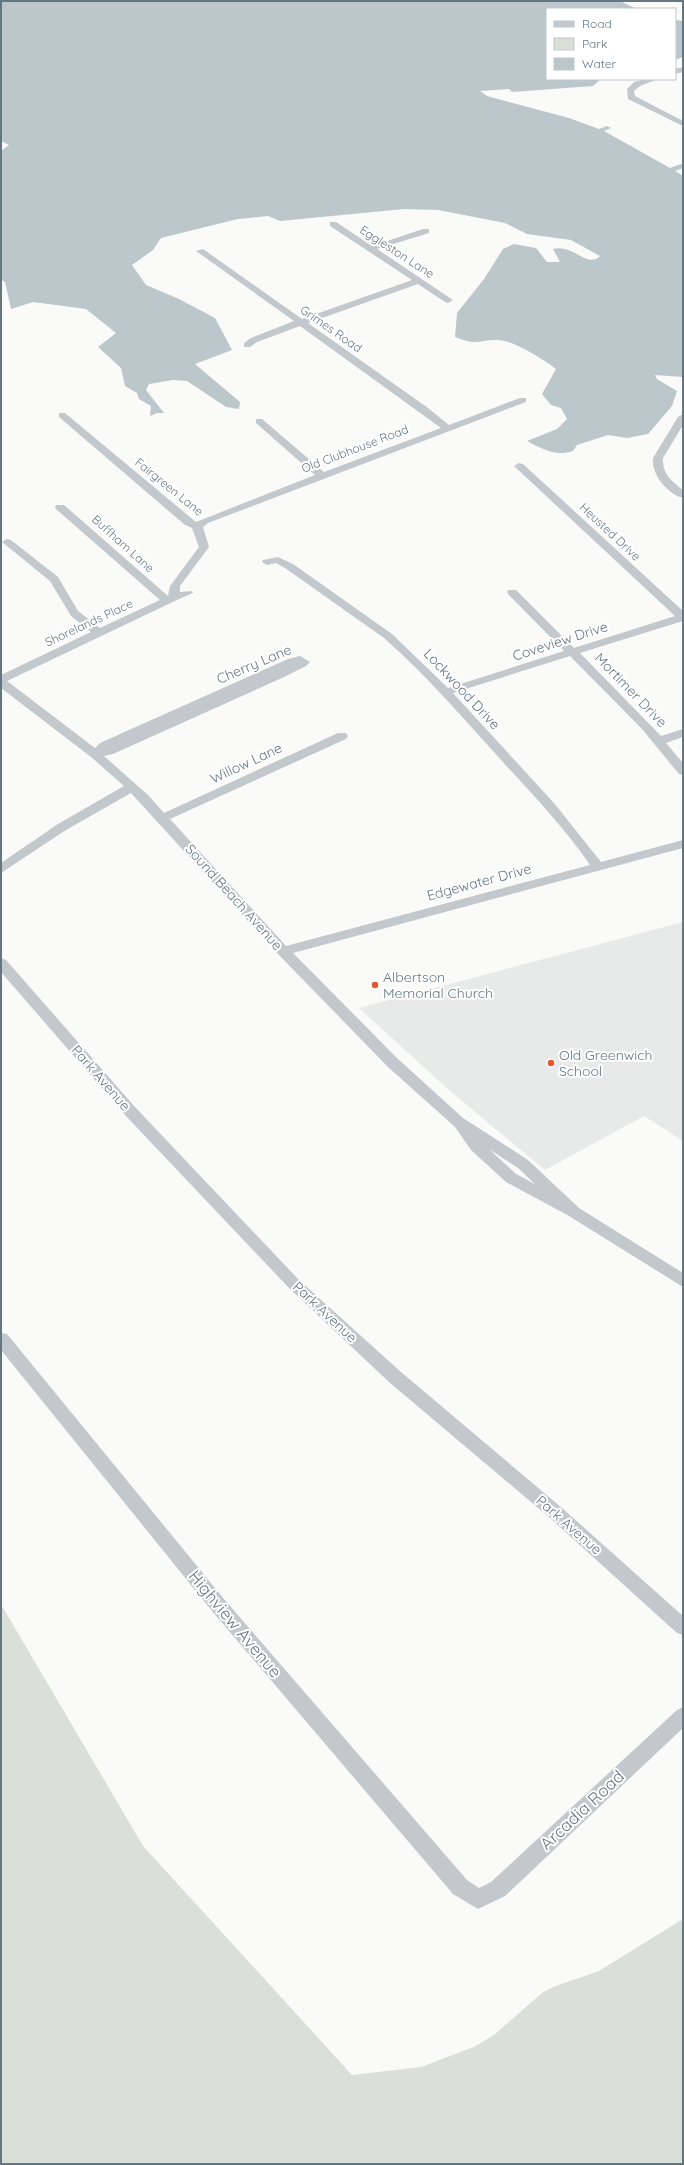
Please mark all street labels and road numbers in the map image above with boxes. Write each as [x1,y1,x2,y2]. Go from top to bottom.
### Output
street label: Eggleston Lane [357,222,437,281]
street label: Grimes Road [298,302,365,355]
street label: Old Clubhouse Road [299,421,410,476]
street label: Fairgreen Lane [132,454,207,519]
street label: Heusted Drive [577,500,644,564]
street label: Buffham Lane [89,512,158,576]
street label: Shorelands Place [42,596,135,649]
street label: Coveview Drive [510,617,610,665]
street label: Cherry Lane [214,640,294,688]
street label: Lockwood Drive [420,645,504,733]
street label: Mortimer Drive [591,649,671,731]
street label: Willow Lane [207,738,285,788]
street label: Sound Beach Avenue [181,840,287,954]
street label: Edgewater Drive [425,859,533,905]
street label: Park Avenue [68,1041,135,1115]
street label: Park Avenue [289,1278,361,1346]
street label: Park Avenue [532,1492,606,1559]
street label: Highview Avenue [184,1566,286,1682]
street label: Arcadia Road [535,1765,628,1854]

